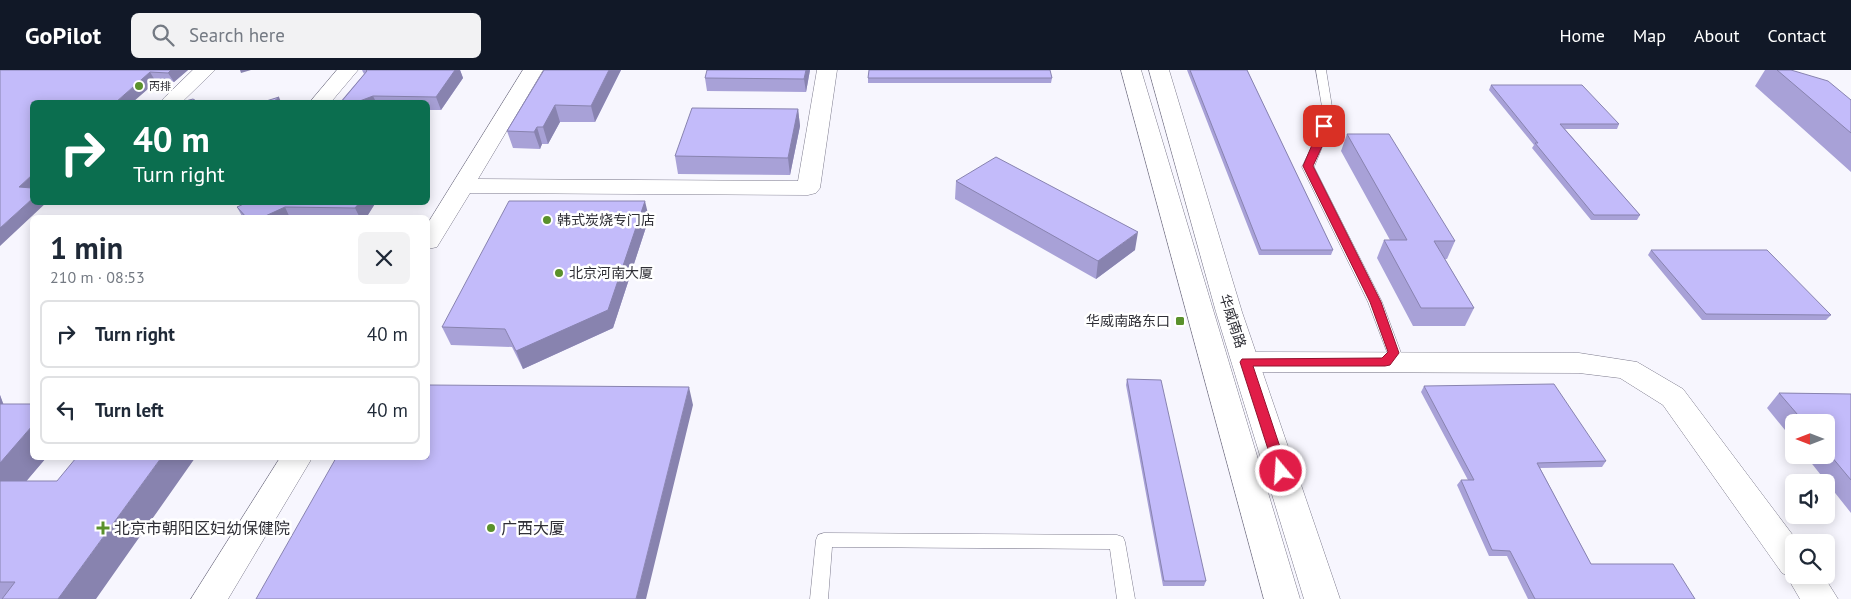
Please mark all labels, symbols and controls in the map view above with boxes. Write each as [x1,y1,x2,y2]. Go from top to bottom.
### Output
search box [131,13,481,58]
text: GoPilot [25,20,101,51]
icon: search [149,21,177,49]
text: Search here [189,23,285,47]
text: Home [1559,24,1605,47]
text: Map [1633,24,1666,47]
text: About [1694,24,1740,47]
text: Contact [1768,24,1826,47]
place label: 丙排 [149,79,171,93]
marker: 丙排 [133,80,145,92]
pin [1303,105,1345,147]
icon: arrive [1310,112,1338,140]
text: 40 m [133,116,210,162]
icon: right [50,120,115,185]
text: Turn right [133,160,225,188]
place label: 韩式炭烧专门店 [557,211,655,229]
marker: 韩式炭烧专门店 [541,214,553,226]
text: 1 min [50,228,123,267]
button: close [358,232,410,284]
place label: 北京河南大厦 [569,264,653,282]
text: 210 m · 08:53 [50,267,145,287]
marker: 北京河南大厦 [553,267,565,279]
street label: 华威南路 [1216,292,1250,350]
place label: 华威南路东口 [1086,312,1170,330]
marker: 华威南路东口 [1174,315,1186,327]
icon: right [52,320,80,348]
text: Turn right [95,322,175,346]
text: 40 m [367,322,408,346]
icon: left [52,396,80,424]
text: Turn left [95,398,164,422]
text: 40 m [367,398,408,422]
north arrow [1785,414,1835,464]
map controls [1785,414,1835,584]
position arrow [1254,444,1306,496]
button: sound [1785,474,1835,524]
place label: 北京市朝阳区妇幼保健院 [114,518,290,538]
place label: 广西大厦 [501,518,565,538]
marker: 北京市朝阳区妇幼保健院 [96,521,110,535]
marker: 广西大厦 [485,522,497,534]
button: search [1785,534,1835,584]

